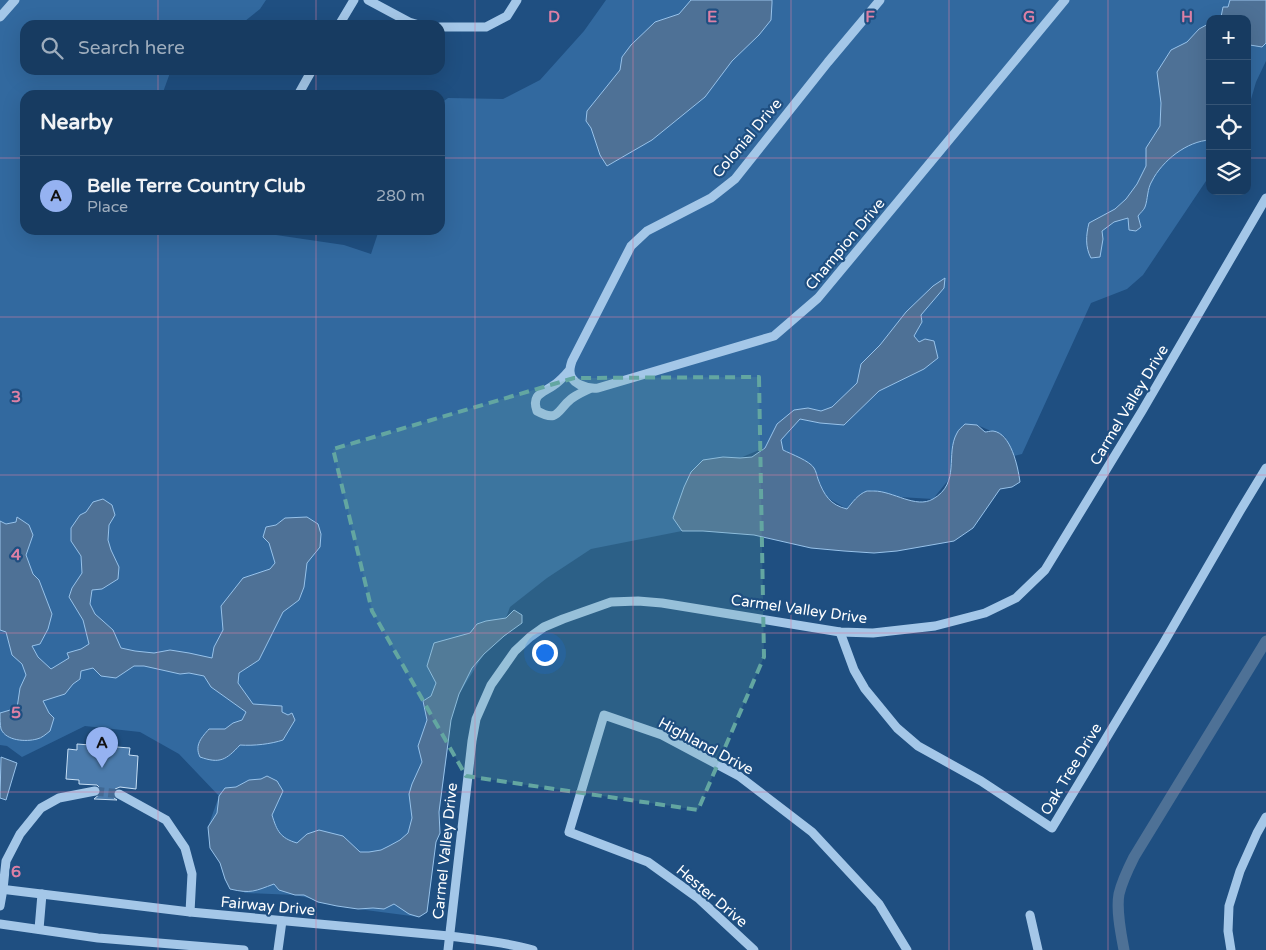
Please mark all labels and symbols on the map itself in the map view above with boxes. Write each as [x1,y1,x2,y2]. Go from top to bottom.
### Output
text: D [548,7,560,27]
text: E [707,7,717,27]
text: F [865,7,875,27]
text: G [1023,7,1035,27]
text: H [1181,7,1193,27]
street label: Colonial Drive [709,95,785,181]
street label: Champion Drive [801,195,889,293]
street label: Carmel Valley Drive [1086,342,1172,468]
text: 3 [11,387,21,407]
text: 4 [11,545,21,565]
street label: Carmel Valley Drive [730,591,868,627]
your location [532,640,558,666]
text: 5 [11,703,21,723]
street label: Highland Drive [655,713,757,779]
street label: Oak Tree Drive [1036,720,1106,818]
pin: A [86,727,118,768]
street label: Carmel Valley Drive [429,782,461,920]
street label: Hester Drive [673,861,751,931]
text: 6 [11,862,21,882]
street label: Fairway Drive [220,893,316,919]

